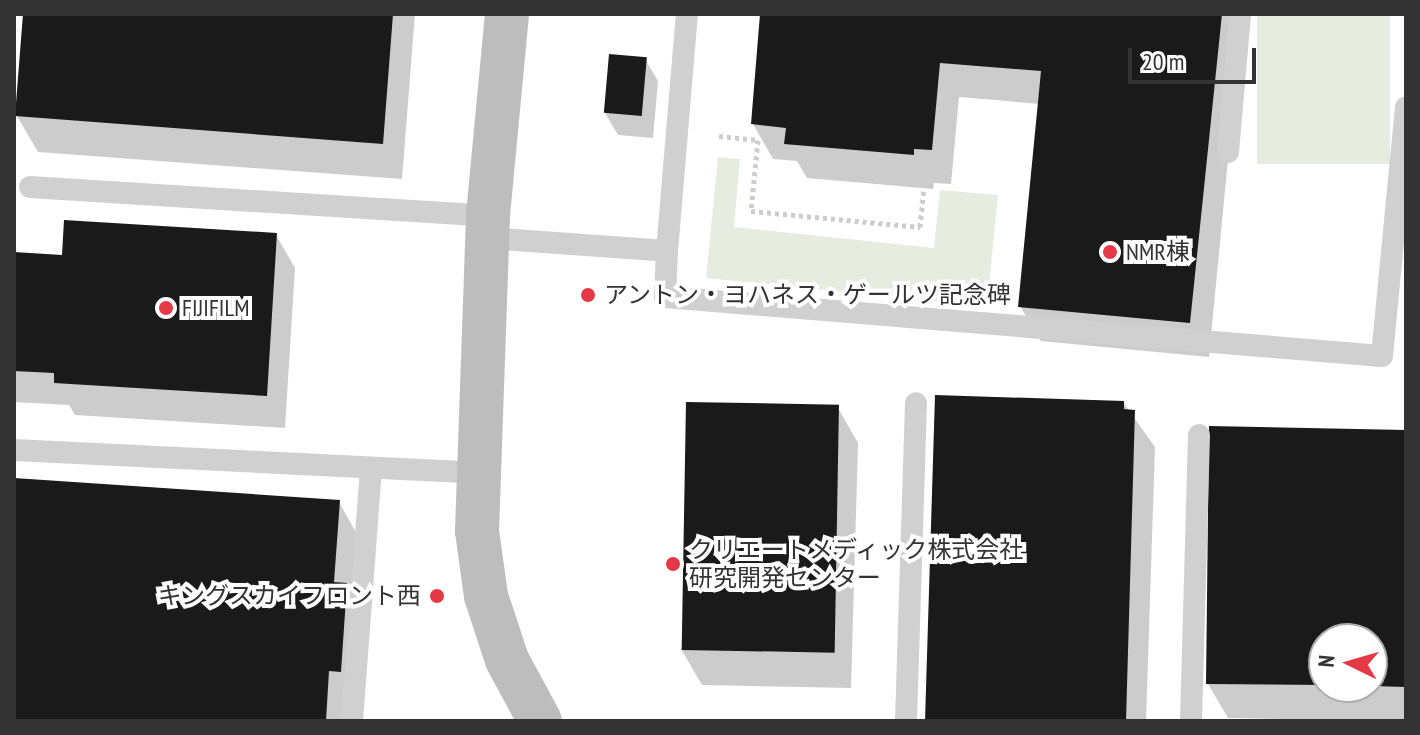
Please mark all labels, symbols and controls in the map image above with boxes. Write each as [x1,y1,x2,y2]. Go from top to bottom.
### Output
scale bar [1132,32,1260,82]
text: 20 m [1142,46,1184,77]
place label: NMR棟 [1126,238,1190,266]
marker: NMR棟 [1101,243,1119,261]
place label: アントン・ヨハネス・ゲールツ記念碑 [604,281,1012,309]
marker: アントン・ヨハネス・ゲールツ記念碑 [579,286,597,304]
place label: FIJIFILM [182,294,250,322]
marker: FIJIFILM [157,299,175,317]
place label: クリエートメディック株式会社 研究開発センター [689,536,1025,592]
marker: クリエートメディック株式会社 研究開発センター [664,555,682,573]
place label: キングスカイフロント西 [157,582,421,610]
marker: キングスカイフロント西 [428,587,446,605]
north arrow [1308,623,1388,703]
text: N [1312,654,1341,668]

